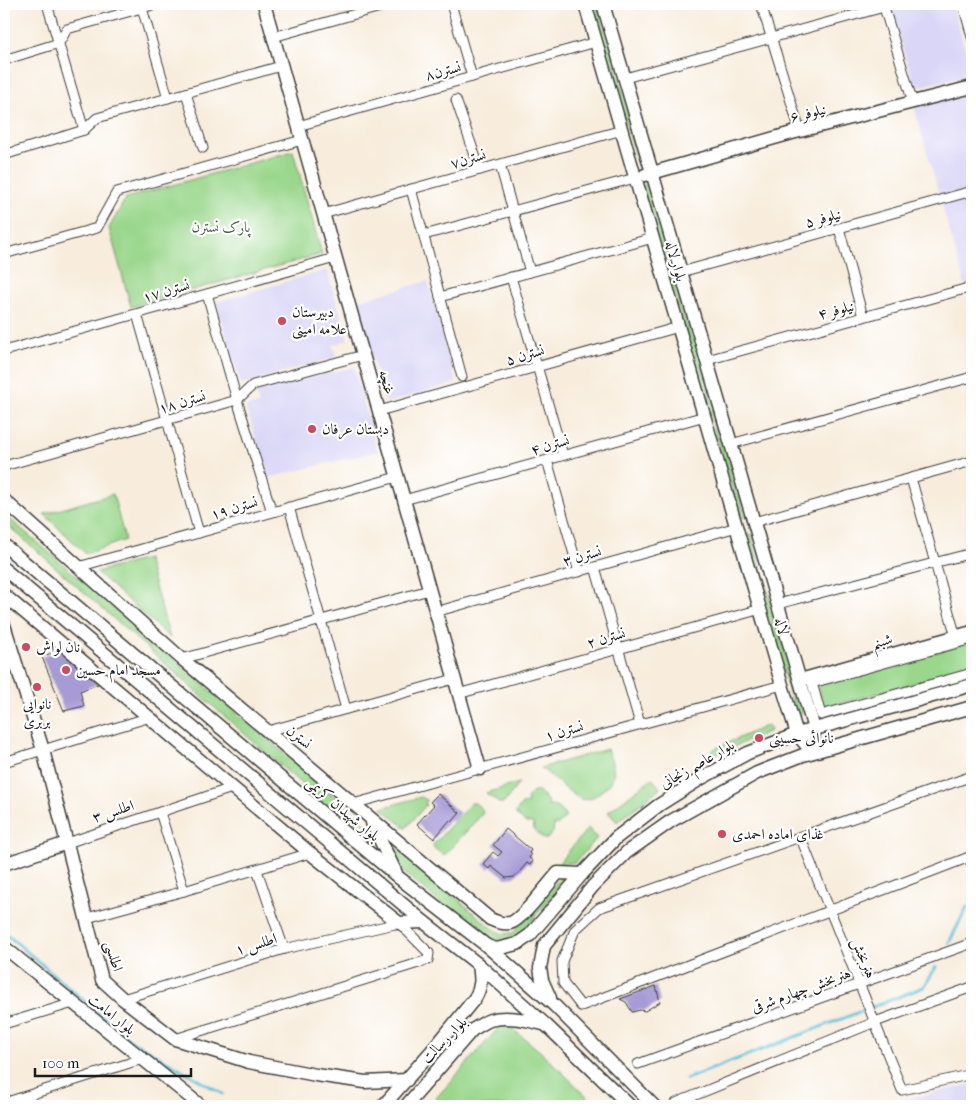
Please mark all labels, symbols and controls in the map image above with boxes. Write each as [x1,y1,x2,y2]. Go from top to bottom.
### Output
street label: نسترن۸ [423,58,463,84]
street label: نیلوفر ۶ [788,100,828,127]
street label: نسترن۷ [448,145,488,173]
street label: نیلوفر ۵ [803,205,843,232]
park label: پارک نسترن [192,218,252,238]
street label: بلوار لاله [662,238,690,284]
street label: نسترن ۱۷ [140,276,192,306]
street label: نیلوفر ۴ [816,297,856,324]
place label: دبیرستان علامه امینی [292,303,347,340]
marker: دبیرستان علامه امینی [276,315,288,327]
street label: نسترن ۵ [504,341,546,369]
street label: غنچه [374,368,399,397]
street label: نسترن ۱۸ [156,387,208,417]
place label: دبستان عرفان [322,420,389,440]
marker: دبستان عرفان [306,423,318,435]
street label: نسترن ۴ [529,431,571,459]
street label: نسترن ۱۹ [208,493,260,523]
street label: نسترن ۳ [561,542,603,570]
street label: لاله [771,615,793,637]
street label: نسترن ۲ [585,624,627,652]
street label: شبنم [870,630,896,658]
place label: نان لواش [36,638,80,656]
marker: نان لواش [20,641,32,653]
place label: مسجد امام حسین [76,661,161,683]
marker: مسجد امام حسین [60,664,72,676]
marker: نانوایی بربری [31,681,43,693]
place label: نانوایی بربری [23,695,51,730]
street label: نسترن ۱ [543,717,585,745]
street label: نسترن [283,721,315,753]
place label: نانوائی حسینی [769,729,834,749]
marker: نانوائی حسینی [753,732,765,744]
street label: بلوار عاصم زنجانی [657,735,741,798]
street label: بلوار شهیدان کریمی [301,773,384,847]
street label: اطلس ۳ [90,796,136,827]
place label: غذای اماده احمدی [732,825,824,843]
marker: غذای اماده احمدی [716,828,728,840]
street label: اطلس ۱ [233,929,279,960]
street label: هنربخش [847,935,880,981]
street label: اطلسی [99,938,127,974]
street label: هنربخش چهارم شرقی [749,964,855,1020]
street label: بلوار امامت [85,990,139,1039]
street label: بلوار رسالت [417,1013,471,1067]
scale bar [35,1045,191,1077]
text: 100 m [42,1054,80,1072]

